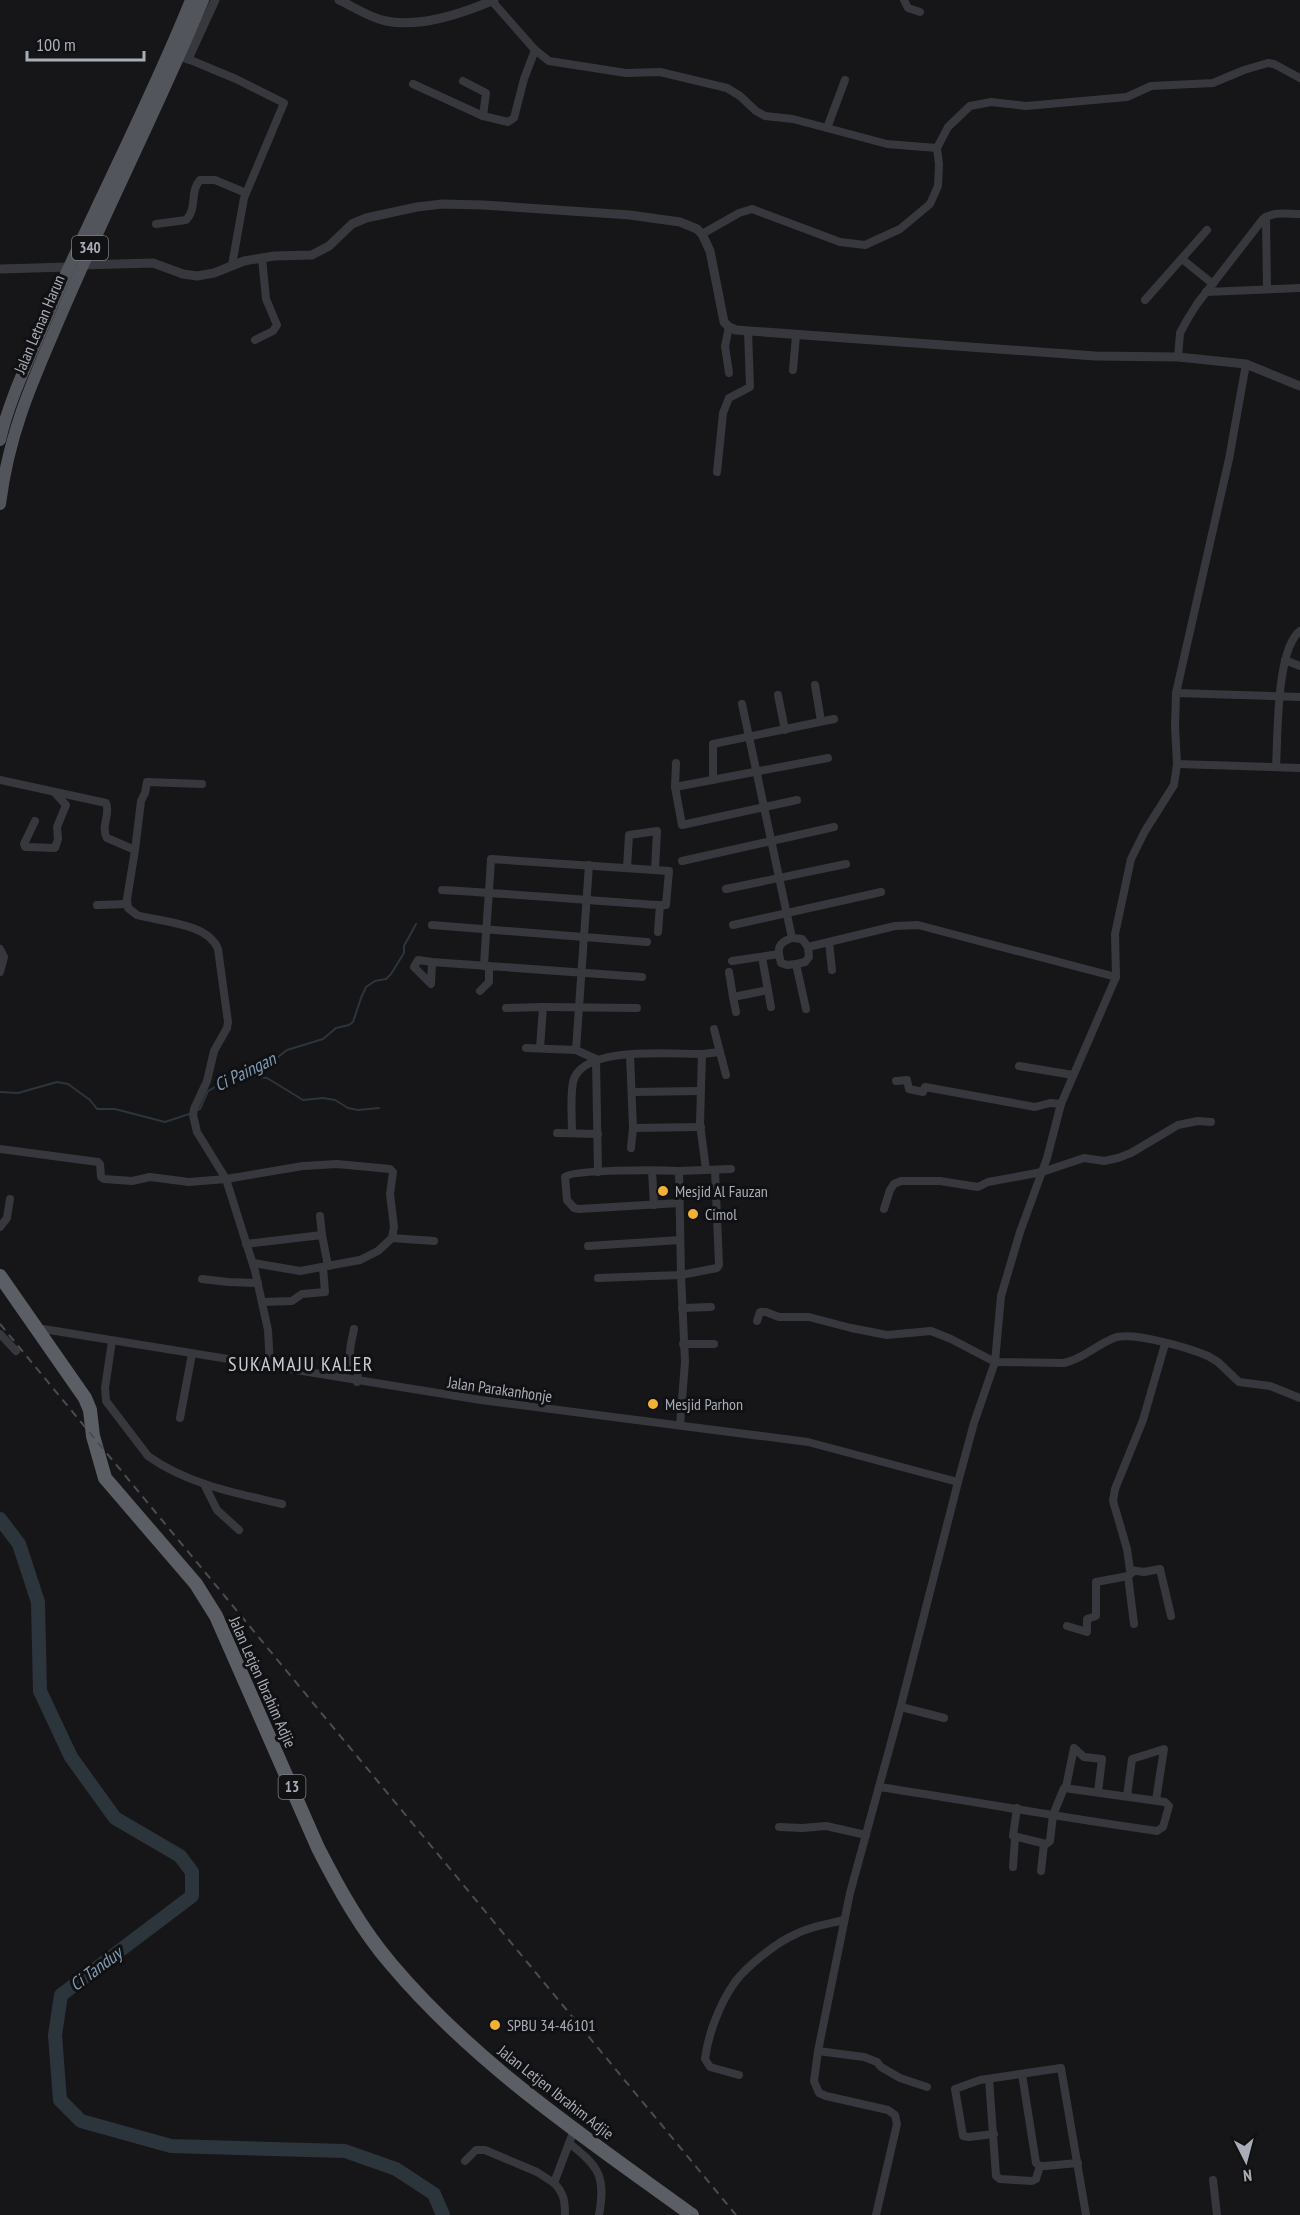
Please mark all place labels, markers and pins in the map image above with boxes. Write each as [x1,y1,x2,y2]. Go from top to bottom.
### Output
place label: Mesjid Al Fauzan [675,1181,768,1201]
marker: Mesjid Al Fauzan [656,1184,670,1198]
place label: Cimol [705,1204,737,1224]
marker: Cimol [686,1207,700,1221]
place label: Mesjid Parhon [665,1394,743,1414]
marker: Mesjid Parhon [646,1397,660,1411]
place label: SPBU 34-46101 [507,2015,595,2035]
marker: SPBU 34-46101 [488,2018,502,2032]

